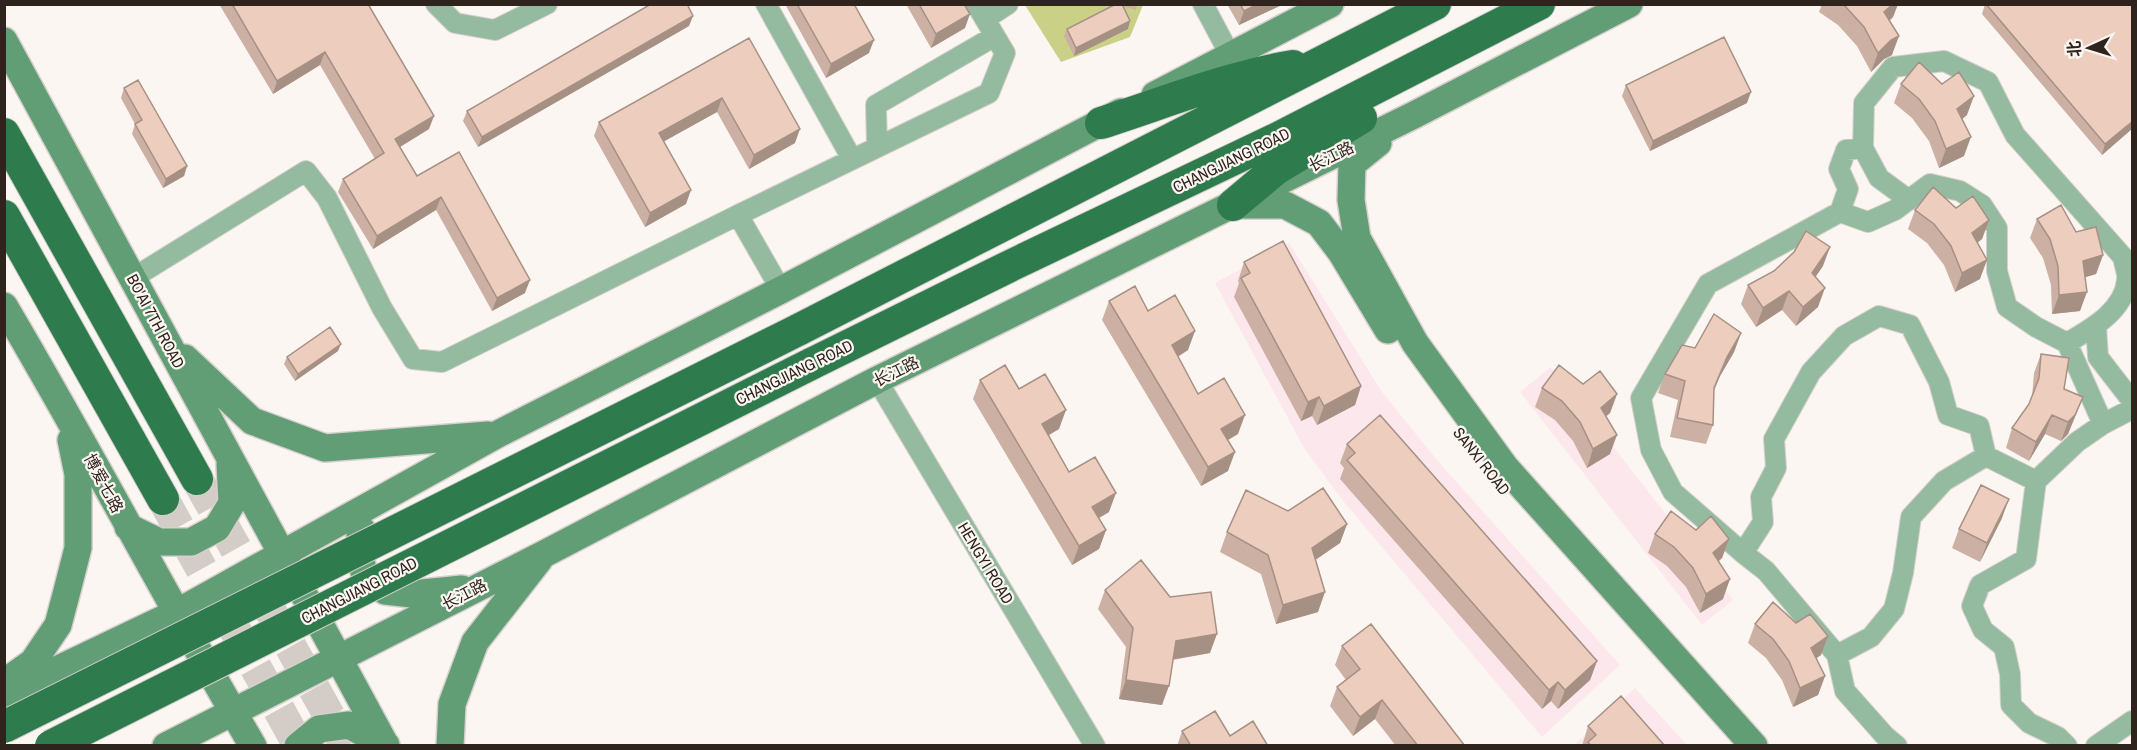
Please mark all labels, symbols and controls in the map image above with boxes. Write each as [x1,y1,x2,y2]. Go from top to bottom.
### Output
north arrow [2059,18,2119,78]
text: 北 [2063,40,2086,58]
street label: CHANGJIANG ROAD [1169,122,1293,198]
street label: 长江路 [1305,136,1357,176]
street label: BO'AI 7TH ROAD [122,270,190,372]
street label: CHANGJIANG ROAD [732,334,856,410]
street label: 长江路 [870,351,922,391]
street label: SANXI ROAD [1448,422,1516,500]
street label: 博爱七路 [79,450,129,516]
street label: HENGYI ROAD [953,518,1019,608]
street label: CHANGJIANG ROAD [297,551,421,629]
street label: 长江路 [438,573,490,615]

